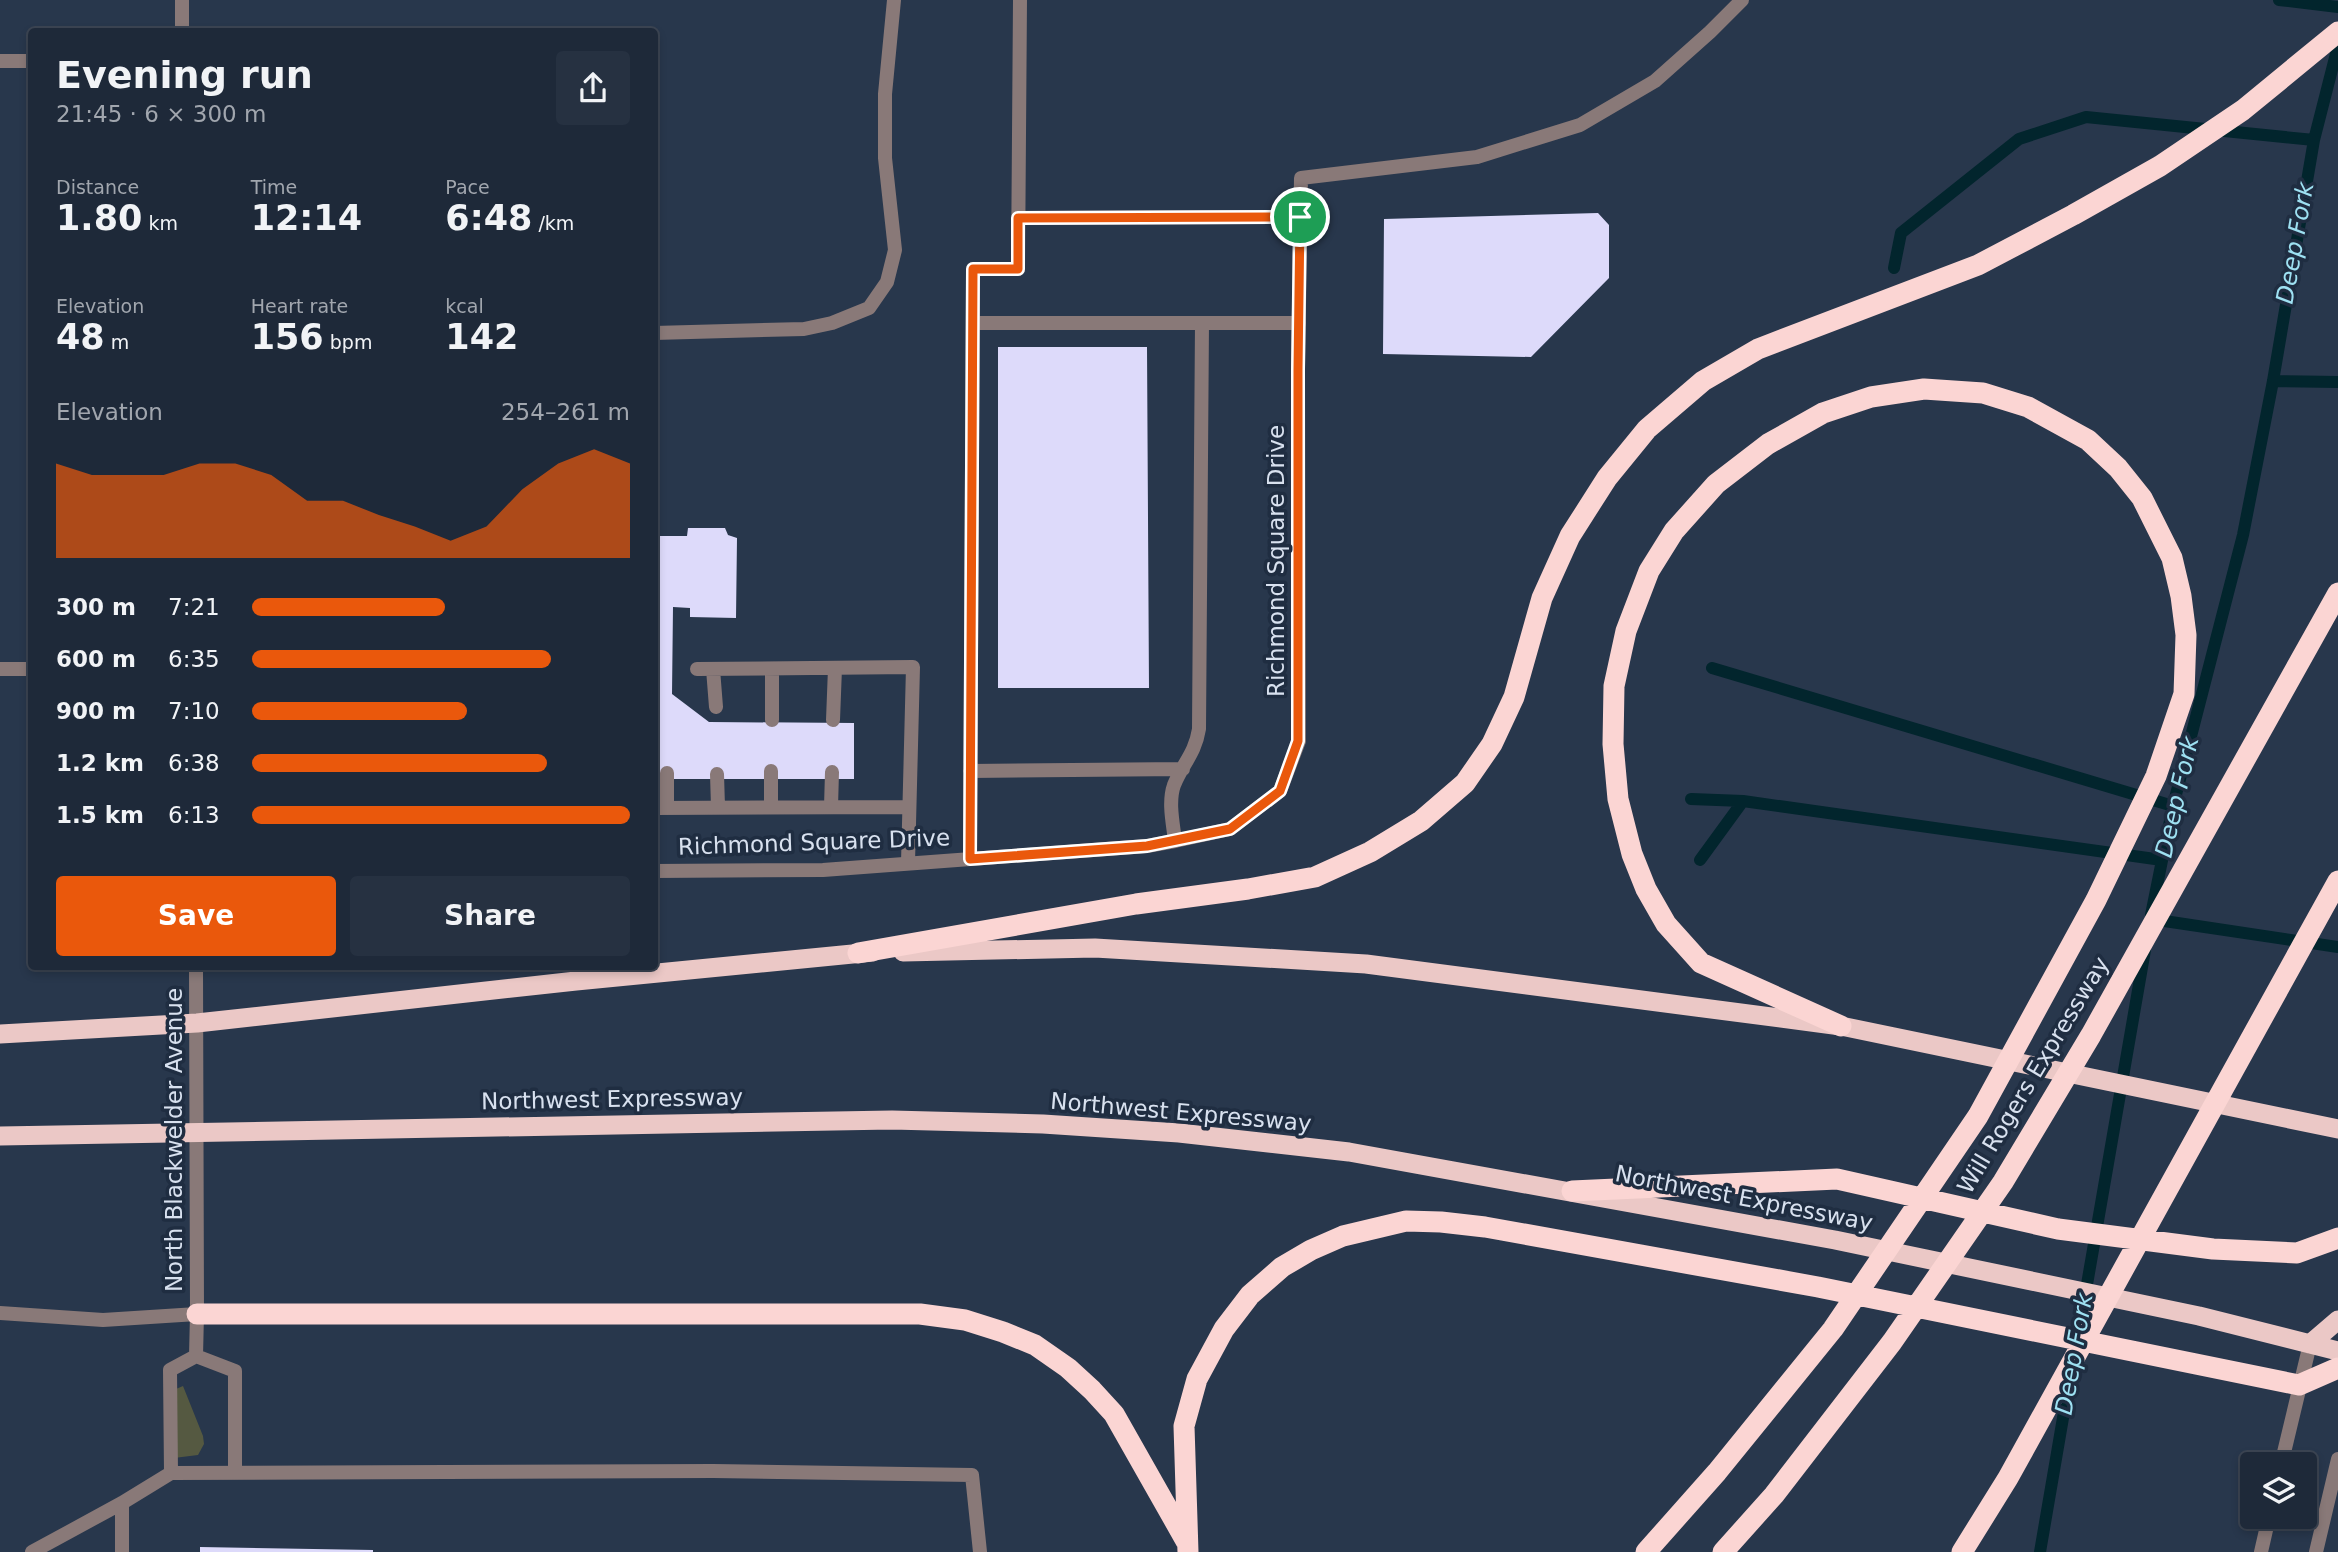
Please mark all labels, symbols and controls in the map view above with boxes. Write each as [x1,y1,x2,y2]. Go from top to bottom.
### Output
button: share [556,51,630,125]
text: Evening run [56,53,313,97]
text: 21:45 · 6 × 300 m [56,101,266,127]
text: Distance [56,176,139,198]
text: Time [251,176,297,198]
text: Pace [445,176,490,198]
water label: Deep Fork [2271,179,2320,306]
pin [1270,187,1330,247]
text: 1.80 [56,198,142,238]
text: 12:14 [251,198,362,238]
text: 6:48 [445,198,532,238]
icon: arrive [1281,198,1319,236]
text: km [142,212,178,234]
text: /km [532,212,574,234]
text: Elevation [56,295,144,317]
text: Heart rate [251,295,348,317]
text: kcal [445,295,484,317]
text: 48 [56,317,105,357]
text: 156 [251,317,324,357]
text: 142 [445,317,518,357]
text: m [105,331,129,353]
text: bpm [324,331,372,353]
text: Elevation [56,399,163,425]
text: 254–261 m [501,399,630,425]
street label: Richmond Square Drive [1263,425,1289,697]
text: 300 m [56,594,136,620]
text: 7:21 [168,594,220,620]
text: 600 m [56,646,136,672]
text: 6:35 [168,646,220,672]
text: 900 m [56,698,136,724]
text: 7:10 [168,698,220,724]
water label: Deep Fork [2150,733,2205,860]
text: 1.2 km [56,750,144,776]
text: 6:38 [168,750,220,776]
text: 1.5 km [56,802,144,828]
text: 6:13 [168,802,220,828]
street label: Richmond Square Drive [678,824,950,860]
button: Save [56,876,336,956]
button: Share [350,876,630,956]
street label: Will Rogers Expressway [1952,952,2114,1198]
street label: North Blackwelder Avenue [161,988,187,1292]
street label: Northwest Expressway [481,1084,743,1114]
street label: Northwest Expressway [1049,1088,1313,1136]
street label: Northwest Expressway [1613,1160,1875,1236]
water label: Deep Fork [2050,1290,2099,1417]
map controls [2240,1452,2317,1529]
button: layers [2240,1452,2317,1529]

